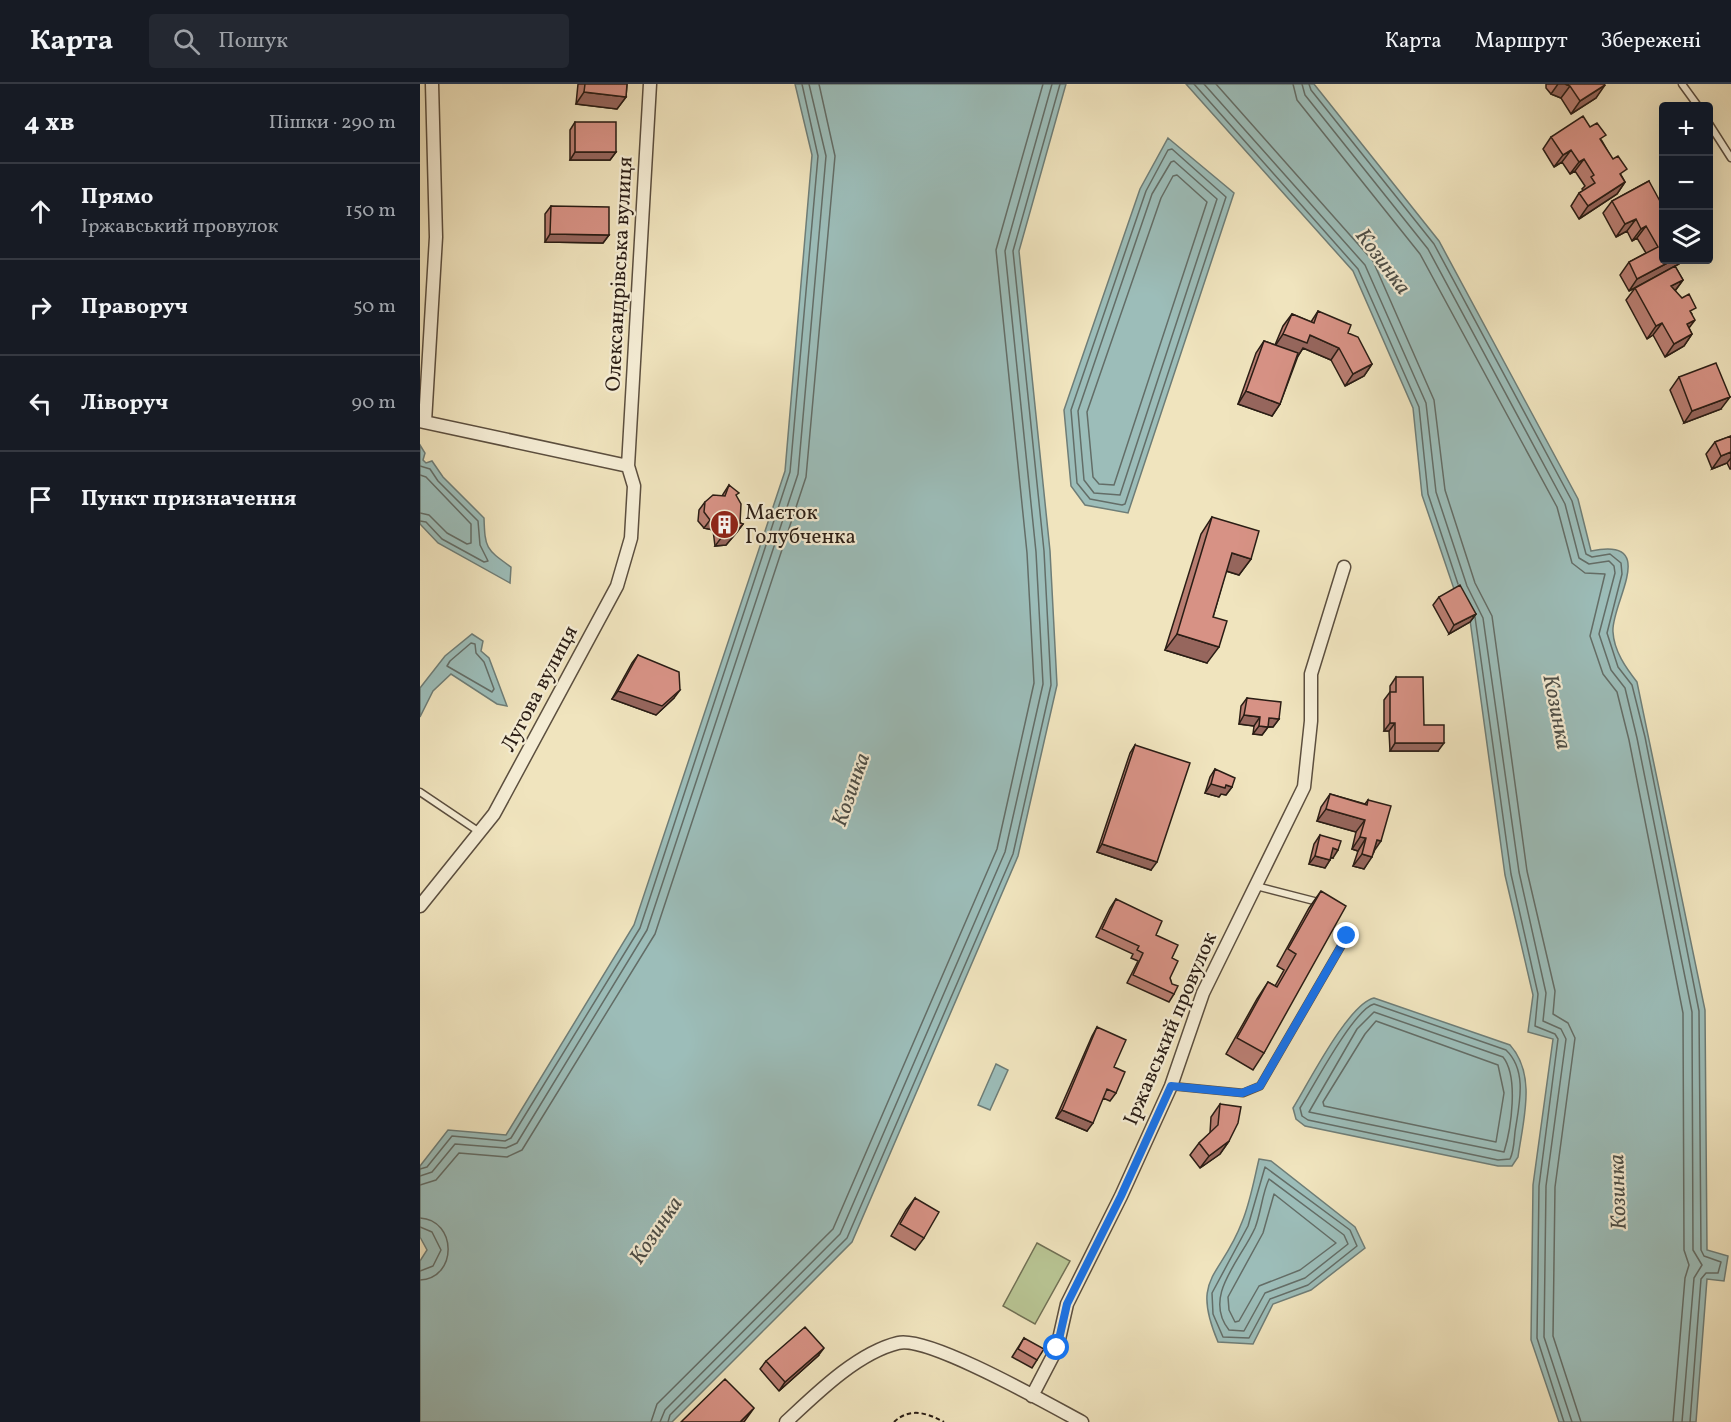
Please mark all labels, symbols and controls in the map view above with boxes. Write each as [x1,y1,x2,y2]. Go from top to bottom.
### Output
search box [149,14,569,68]
text: Карта [30,22,113,61]
icon: search [170,25,203,58]
text: Пошук [218,26,288,57]
text: Карта [1385,27,1442,56]
text: Маршрут [1475,27,1568,56]
text: Збережені [1601,27,1701,56]
map controls [1659,102,1713,264]
button: + [1659,102,1713,156]
text: 4 хв [24,105,75,141]
text: Пішки · 290 m [269,109,396,137]
street label: Олександрівська вулиця [599,156,641,392]
button: − [1659,156,1713,210]
text: Прямо [81,182,153,213]
icon: ahead [24,195,57,228]
text: 150 m [345,197,396,225]
button: layers [1659,210,1713,264]
text: Іржавський провулок [81,213,278,241]
water label: Козинка [1347,222,1417,302]
icon: right [24,291,57,324]
text: Праворуч [81,292,188,323]
text: 50 m [353,293,396,321]
icon: left [24,387,57,420]
text: Ліворуч [81,388,168,419]
text: 90 m [352,389,396,417]
icon: arrive [24,483,57,516]
text: Пункт призначення [81,484,297,515]
place label: Маєток Голубченка [745,499,856,552]
building icon: Маєток Голубченка [708,509,740,541]
street label: Лугова вулиця [495,621,585,757]
water label: Козинка [1534,672,1578,752]
water label: Козинка [825,749,879,831]
route end [1333,922,1359,948]
street label: Іржавський провулок [1117,928,1225,1130]
water label: Козинка [1602,1153,1636,1231]
water label: Козинка [623,1191,691,1271]
route start [1043,1334,1069,1360]

